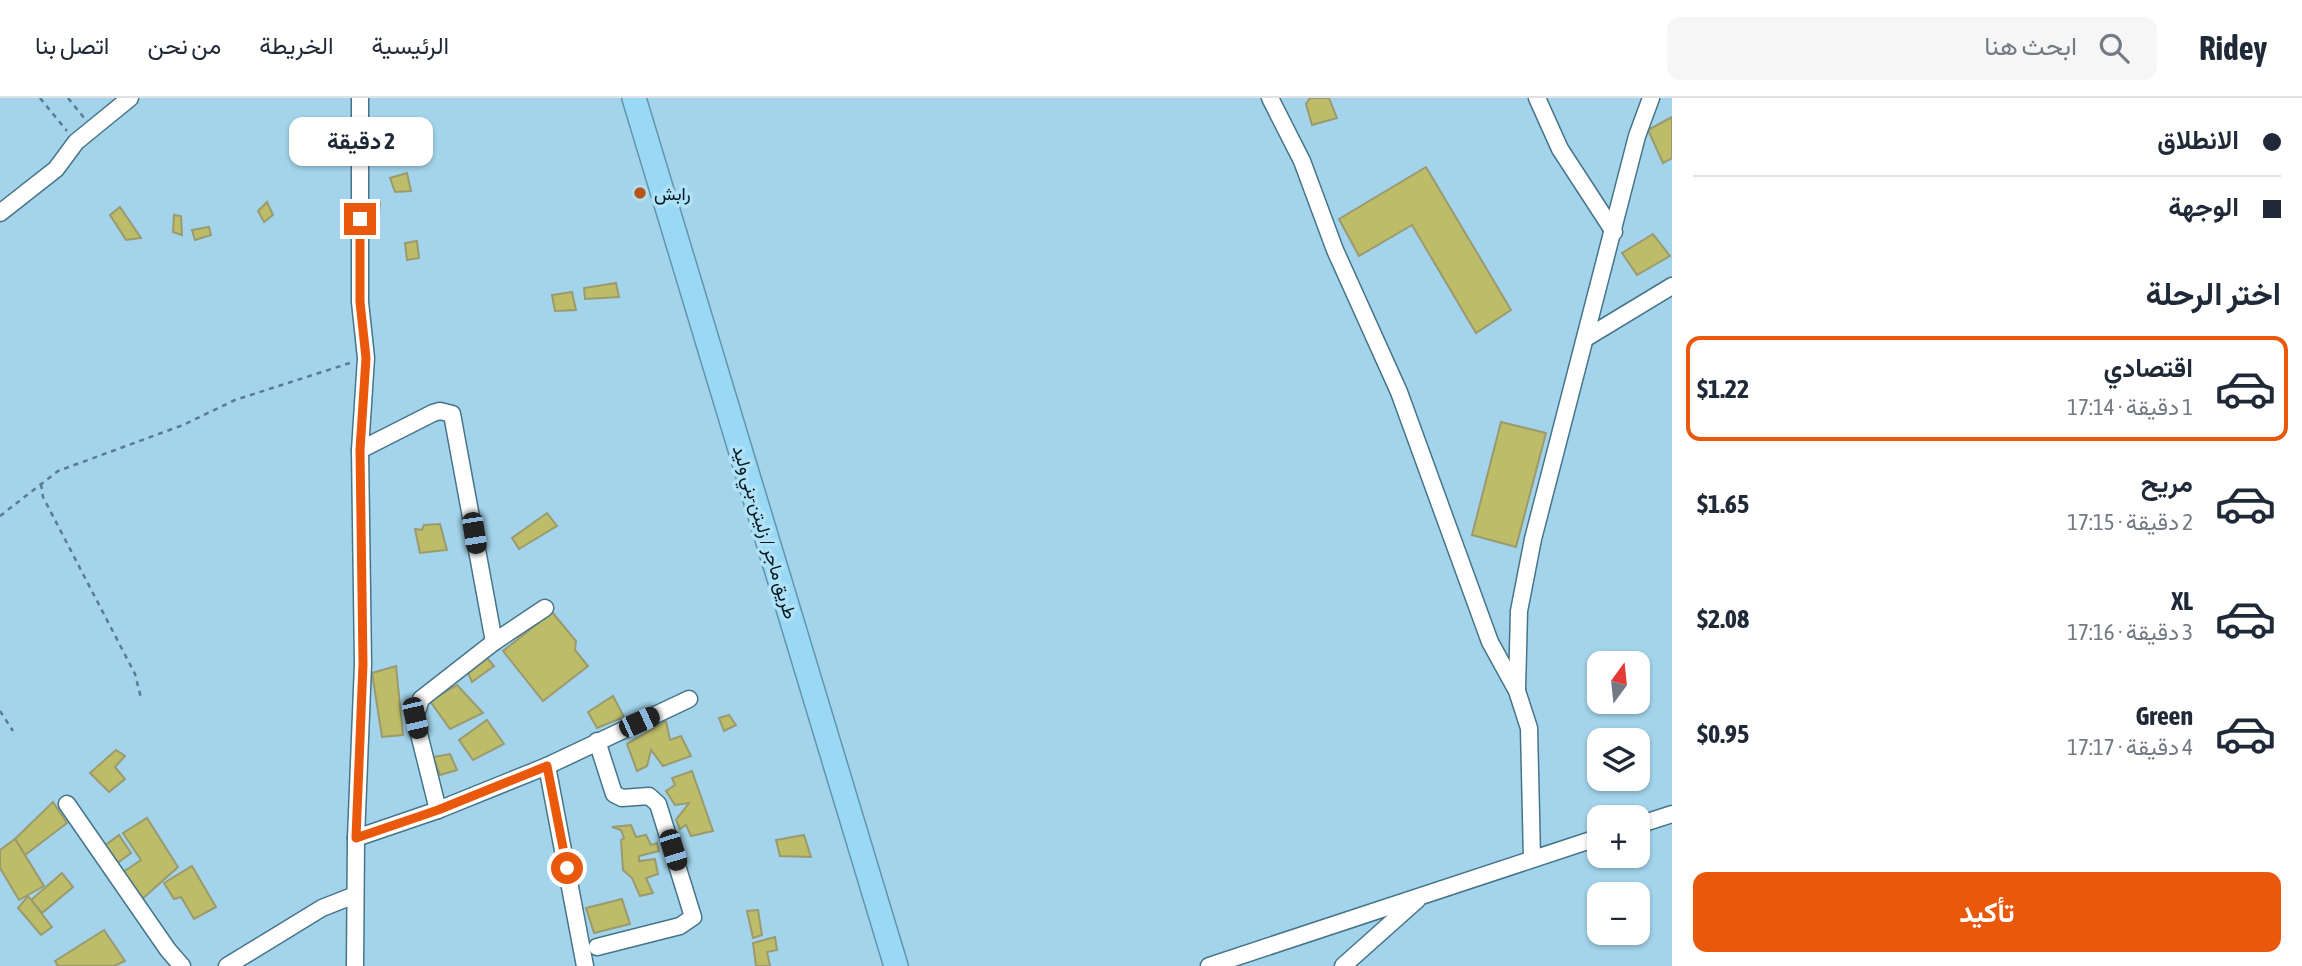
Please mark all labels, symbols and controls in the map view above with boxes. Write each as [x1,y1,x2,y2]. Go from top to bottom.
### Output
search box [1667,17,2157,80]
icon: search [2095,29,2133,67]
text: Ridey [2199,29,2267,67]
text: ابحث هنا [1984,31,2077,61]
text: اتصل بنا [35,32,109,59]
text: من نحن [147,32,221,59]
text: الخريطة [259,32,334,59]
text: الرئيسية [372,32,449,59]
callout: 2 دقيقة [288,117,432,166]
text: الانطلاق [2157,125,2239,155]
text: 2 دقيقة [327,128,395,154]
place label: رابش [654,183,691,205]
marker: رابش [632,185,648,201]
text: الوجهة [2168,192,2239,222]
route end [344,203,376,235]
text: اختر الرحلة [2145,275,2281,312]
text: اقتصادي [2104,353,2193,383]
icon: car [2214,357,2277,420]
text: $1.22 [1697,374,1749,404]
text: 1 دقيقة · 17:14 [2067,394,2193,420]
street label: طريق ماجر / زليتن-بني وليد [724,443,801,623]
text: مريح [2141,468,2193,498]
icon: car [2214,472,2277,535]
text: $1.65 [1697,489,1749,519]
text: 2 دقيقة · 17:15 [2067,509,2193,535]
car [461,511,488,555]
text: XL [2171,586,2193,616]
icon: car [2214,587,2277,650]
text: $2.08 [1697,604,1749,634]
text: 3 دقيقة · 17:16 [2067,619,2193,645]
north arrow [1587,651,1650,714]
map controls [1587,651,1650,945]
car [401,695,430,741]
text: Green [2135,701,2193,731]
icon: car [2214,702,2277,765]
car [616,704,663,740]
text: $0.95 [1697,719,1749,749]
button: layers [1587,728,1650,791]
text: 4 دقيقة · 17:17 [2067,734,2193,760]
button: + [1587,805,1650,868]
car [657,827,690,873]
route start [551,852,583,884]
button: تأكيد [1693,872,2281,952]
button: − [1587,882,1650,945]

